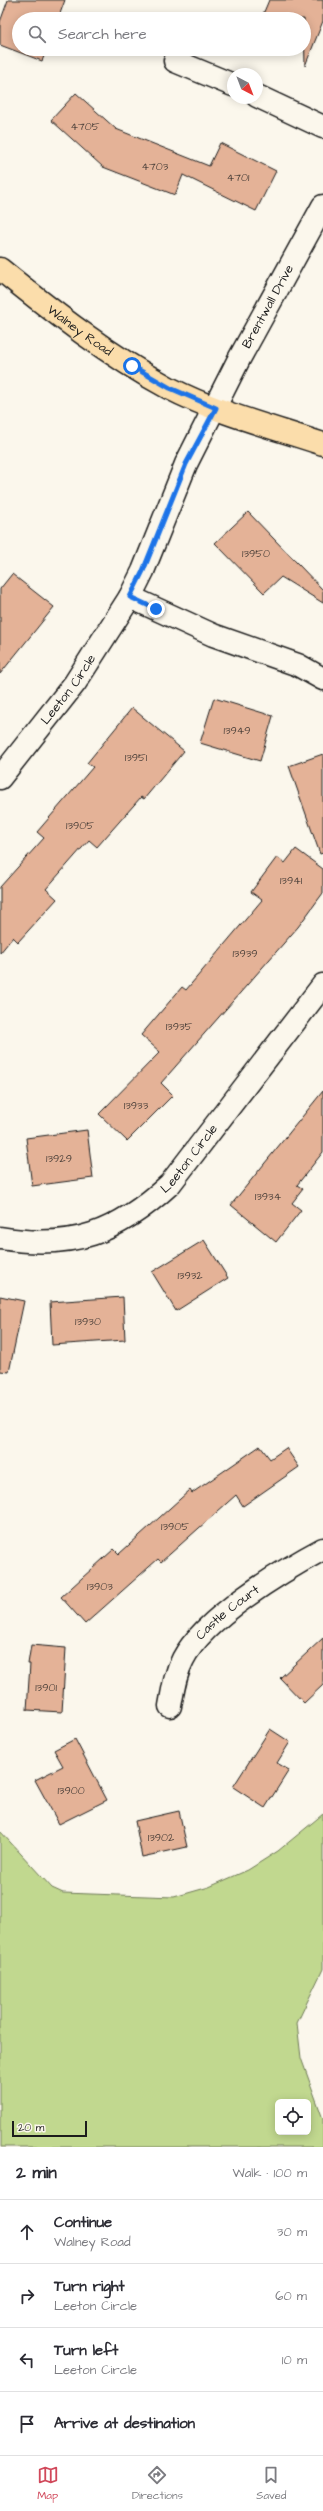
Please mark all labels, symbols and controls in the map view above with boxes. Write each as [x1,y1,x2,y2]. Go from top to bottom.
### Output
search box [12,12,311,56]
icon: search [26,23,48,45]
text: Search here [58,24,147,45]
north arrow [227,68,263,104]
house number: 4705 [71,119,100,134]
house number: 4703 [142,159,169,174]
house number: 4701 [227,170,250,185]
street label: Brentwall Drive [238,261,298,352]
street label: Walney Road [44,301,116,361]
route start [123,357,141,375]
house number: 13950 [242,546,270,561]
route end [147,600,165,618]
street label: Leeton Circle [37,651,100,728]
house number: 13949 [223,723,251,738]
house number: 13951 [125,750,148,765]
house number: 13905 [66,818,94,833]
house number: 13941 [280,873,303,888]
house number: 13939 [232,946,258,961]
house number: 13935 [166,1019,193,1034]
house number: 13933 [124,1098,149,1113]
street label: Leeton Circle [157,1120,222,1197]
house number: 13929 [46,1151,72,1166]
house number: 13934 [255,1189,282,1204]
house number: 13932 [177,1268,203,1283]
house number: 13930 [75,1314,101,1329]
house number: 13905 [161,1519,189,1534]
house number: 13903 [87,1579,113,1594]
street label: Castle Court [192,1580,264,1644]
house number: 13901 [35,1680,57,1695]
house number: 13900 [57,1783,85,1798]
house number: 13902 [148,1830,175,1845]
map controls [275,2099,311,2135]
button: locate [275,2099,311,2135]
scale bar [12,2119,87,2138]
text: 20 m [18,2120,44,2135]
text: 2 min [16,2161,57,2185]
text: Walk · 100 m [233,2164,307,2182]
text: Continue [54,2212,112,2233]
icon: ahead [16,2221,38,2243]
text: 30 m [277,2223,307,2241]
text: Walney Road [54,2233,131,2251]
text: Turn right [54,2276,125,2297]
icon: right [16,2285,38,2307]
text: 60 m [275,2287,307,2305]
text: Leeton Circle [54,2297,137,2315]
text: Turn left [54,2340,118,2361]
icon: left [16,2349,38,2371]
text: 10 m [282,2351,307,2369]
text: Leeton Circle [54,2361,137,2379]
icon: arrive [16,2413,38,2435]
text: Arrive at destination [54,2413,195,2434]
tab: Map [37,2464,59,2503]
tab: Directions [132,2464,183,2503]
tab: Saved [256,2464,286,2503]

